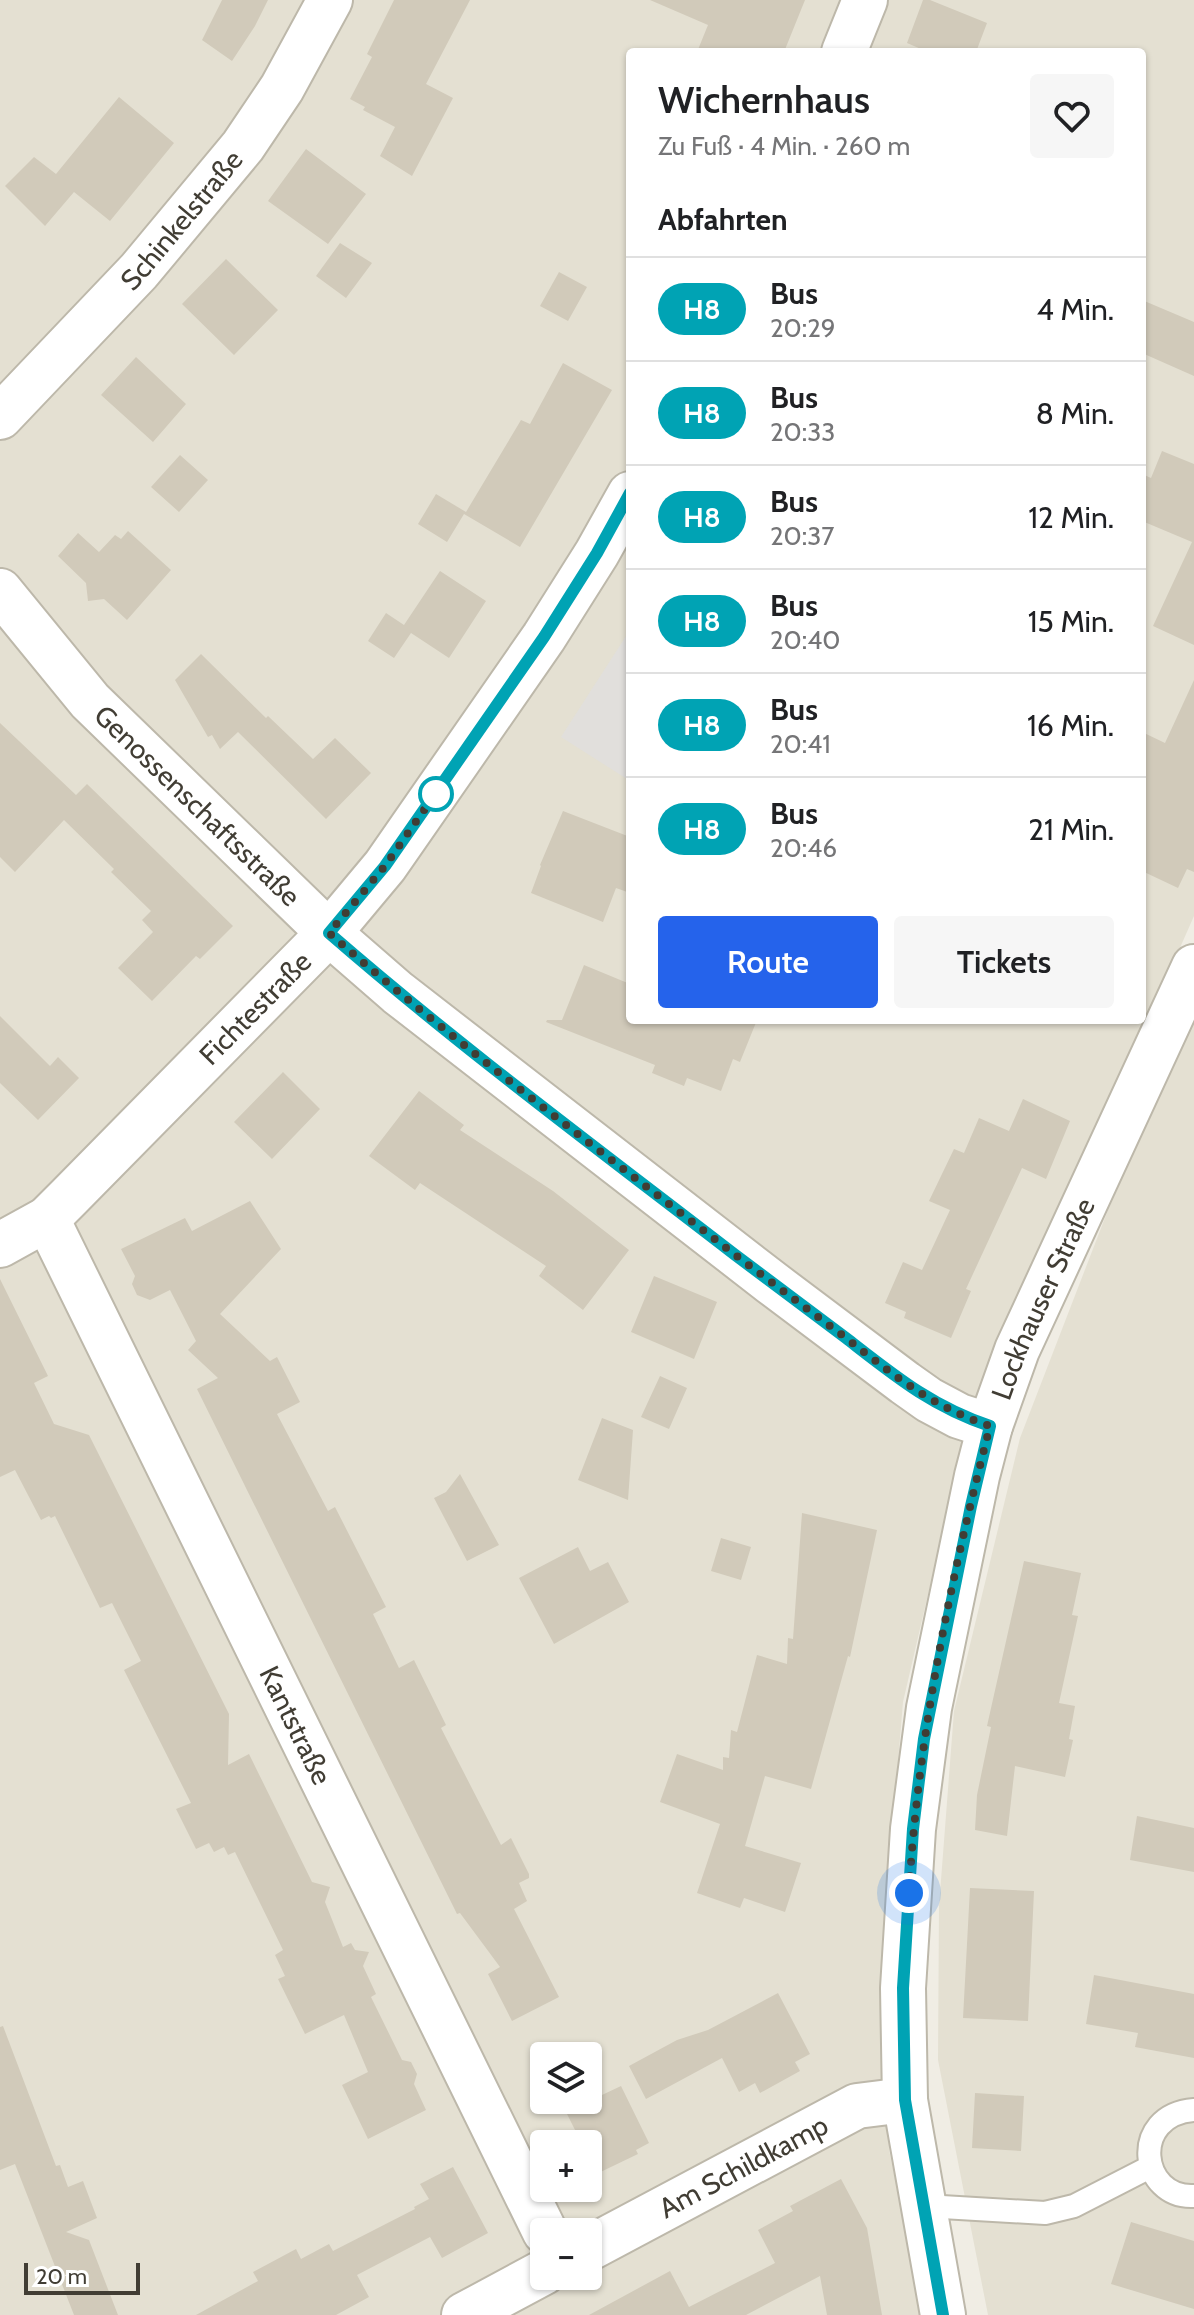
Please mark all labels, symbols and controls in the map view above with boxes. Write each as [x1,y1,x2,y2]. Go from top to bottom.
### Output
button: heart [1030,74,1114,158]
text: Wichernhaus [658,76,870,123]
text: Zu Fuß · 4 Min. · 260 m [658,130,910,162]
street label: Schinkelstraße [113,143,250,297]
text: Abfahrten [658,201,788,238]
text: Bus [770,275,818,312]
text: 4 Min. [1036,291,1114,328]
text: H8 [683,292,721,326]
text: 20:29 [770,312,836,344]
text: Bus [770,379,818,416]
text: 8 Min. [1036,395,1114,432]
text: H8 [683,396,721,430]
text: 20:33 [770,416,835,448]
text: Bus [770,483,818,520]
text: 12 Min. [1028,499,1114,536]
text: H8 [683,500,721,534]
text: 20:37 [770,520,834,552]
text: Bus [770,587,818,624]
text: 15 Min. [1028,603,1114,640]
text: H8 [683,604,721,638]
text: 20:40 [770,624,840,656]
text: Bus [770,691,818,728]
street label: Genossenschaftsstraße [87,698,308,913]
text: 16 Min. [1027,707,1114,744]
text: H8 [683,708,721,742]
text: 20:41 [770,728,831,760]
unlabelled marker [419,777,453,811]
text: Bus [770,795,818,832]
text: 21 Min. [1028,811,1114,848]
text: H8 [683,812,721,846]
text: 20:46 [770,832,837,864]
button: Route [658,916,878,1008]
button: Tickets [894,916,1114,1008]
street label: Fichtestraße [192,944,318,1072]
street label: Lockhauser Straße [984,1193,1102,1404]
street label: Kantstraße [252,1660,339,1790]
your location [889,1873,929,1913]
map controls [530,2042,602,2290]
button: layers [530,2042,602,2114]
street label: Am Schildkamp [653,2108,834,2225]
button: + [530,2130,602,2202]
button: − [530,2218,602,2290]
scale bar [24,2259,140,2295]
text: 20 m [36,2263,87,2290]

